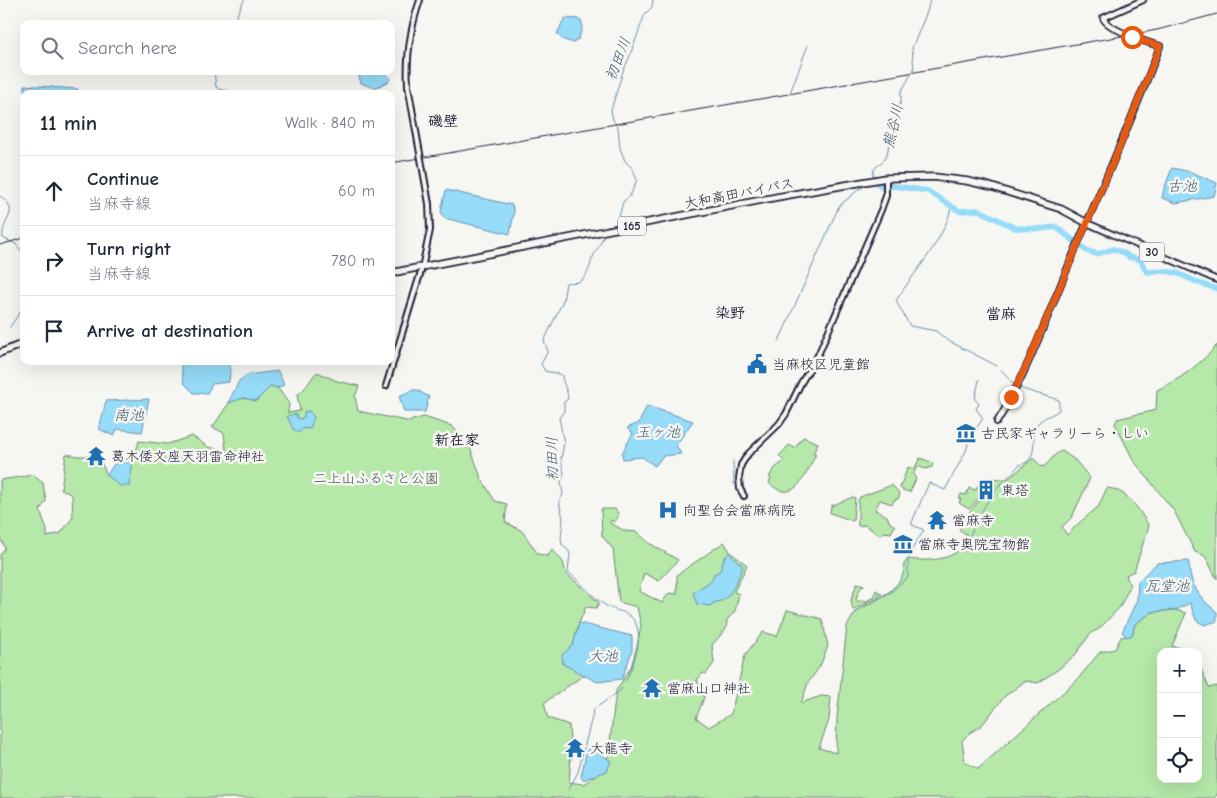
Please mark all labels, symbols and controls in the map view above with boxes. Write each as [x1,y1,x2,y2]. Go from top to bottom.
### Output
search box [20,20,395,75]
route start [1121,26,1144,49]
icon: search [38,34,66,62]
water label: 初田川 [602,35,634,83]
text: Search here [78,37,177,59]
water label: 熊谷川 [879,102,907,150]
text: 11 min [40,111,97,135]
district label: 磯壁 [428,112,458,130]
text: Walk · 840 m [285,114,375,132]
text: Continue [87,168,159,190]
street label: 大和高田バイパス [683,174,796,212]
icon: ahead [40,177,68,205]
water label: 古池 [1167,177,1198,195]
text: 60 m [338,182,375,200]
text: 当麻寺線 [87,195,151,213]
road number: 165 [618,217,646,236]
text: Turn right [87,238,171,260]
road number: 30 [1140,242,1164,262]
icon: right [40,247,68,275]
text: 780 m [331,252,375,270]
text: 当麻寺線 [87,265,151,283]
district label: 染野 [715,304,745,322]
district label: 當麻 [986,305,1016,323]
icon: arrive [40,317,68,345]
text: Arrive at destination [87,320,253,342]
public building icon: 当麻校区児童館 [746,353,768,375]
place label: 当麻校区児童館 [772,356,870,373]
route end [1000,386,1023,409]
water label: 南池 [114,406,145,424]
museum icon: 古民家ギャラリーら・しい [955,422,977,444]
water label: 玉ヶ池 [635,423,681,441]
place label: 古民家ギャラリーら・しい [981,425,1149,442]
district label: 新在家 [434,431,480,449]
water label: 初田川 [543,436,561,482]
temple icon: 葛木倭文座天羽雷命神社 [85,445,107,467]
place label: 葛木倭文座天羽雷命神社 [111,448,265,465]
park label: 二上山ふるさと公園 [313,470,439,487]
building icon: 東塔 [975,479,997,501]
place label: 東塔 [1001,482,1029,499]
hospital icon: 向聖台会當麻病院 [657,499,679,521]
place label: 向聖台会當麻病院 [683,502,795,519]
temple icon: 當麻寺 [926,509,948,531]
place label: 當麻寺 [952,512,994,529]
museum icon: 當麻寺奥院宝物館 [892,533,914,555]
place label: 當麻寺奥院宝物館 [918,536,1030,553]
water label: 瓦堂池 [1144,577,1190,595]
water label: 大池 [588,647,619,665]
map controls [1157,648,1202,783]
button: + [1157,648,1202,693]
temple icon: 當麻山口神社 [641,677,663,699]
place label: 當麻山口神社 [667,680,751,697]
button: − [1157,693,1202,738]
temple icon: 大龍寺 [564,737,586,759]
button: locate [1157,738,1202,783]
place label: 大龍寺 [590,740,632,757]

